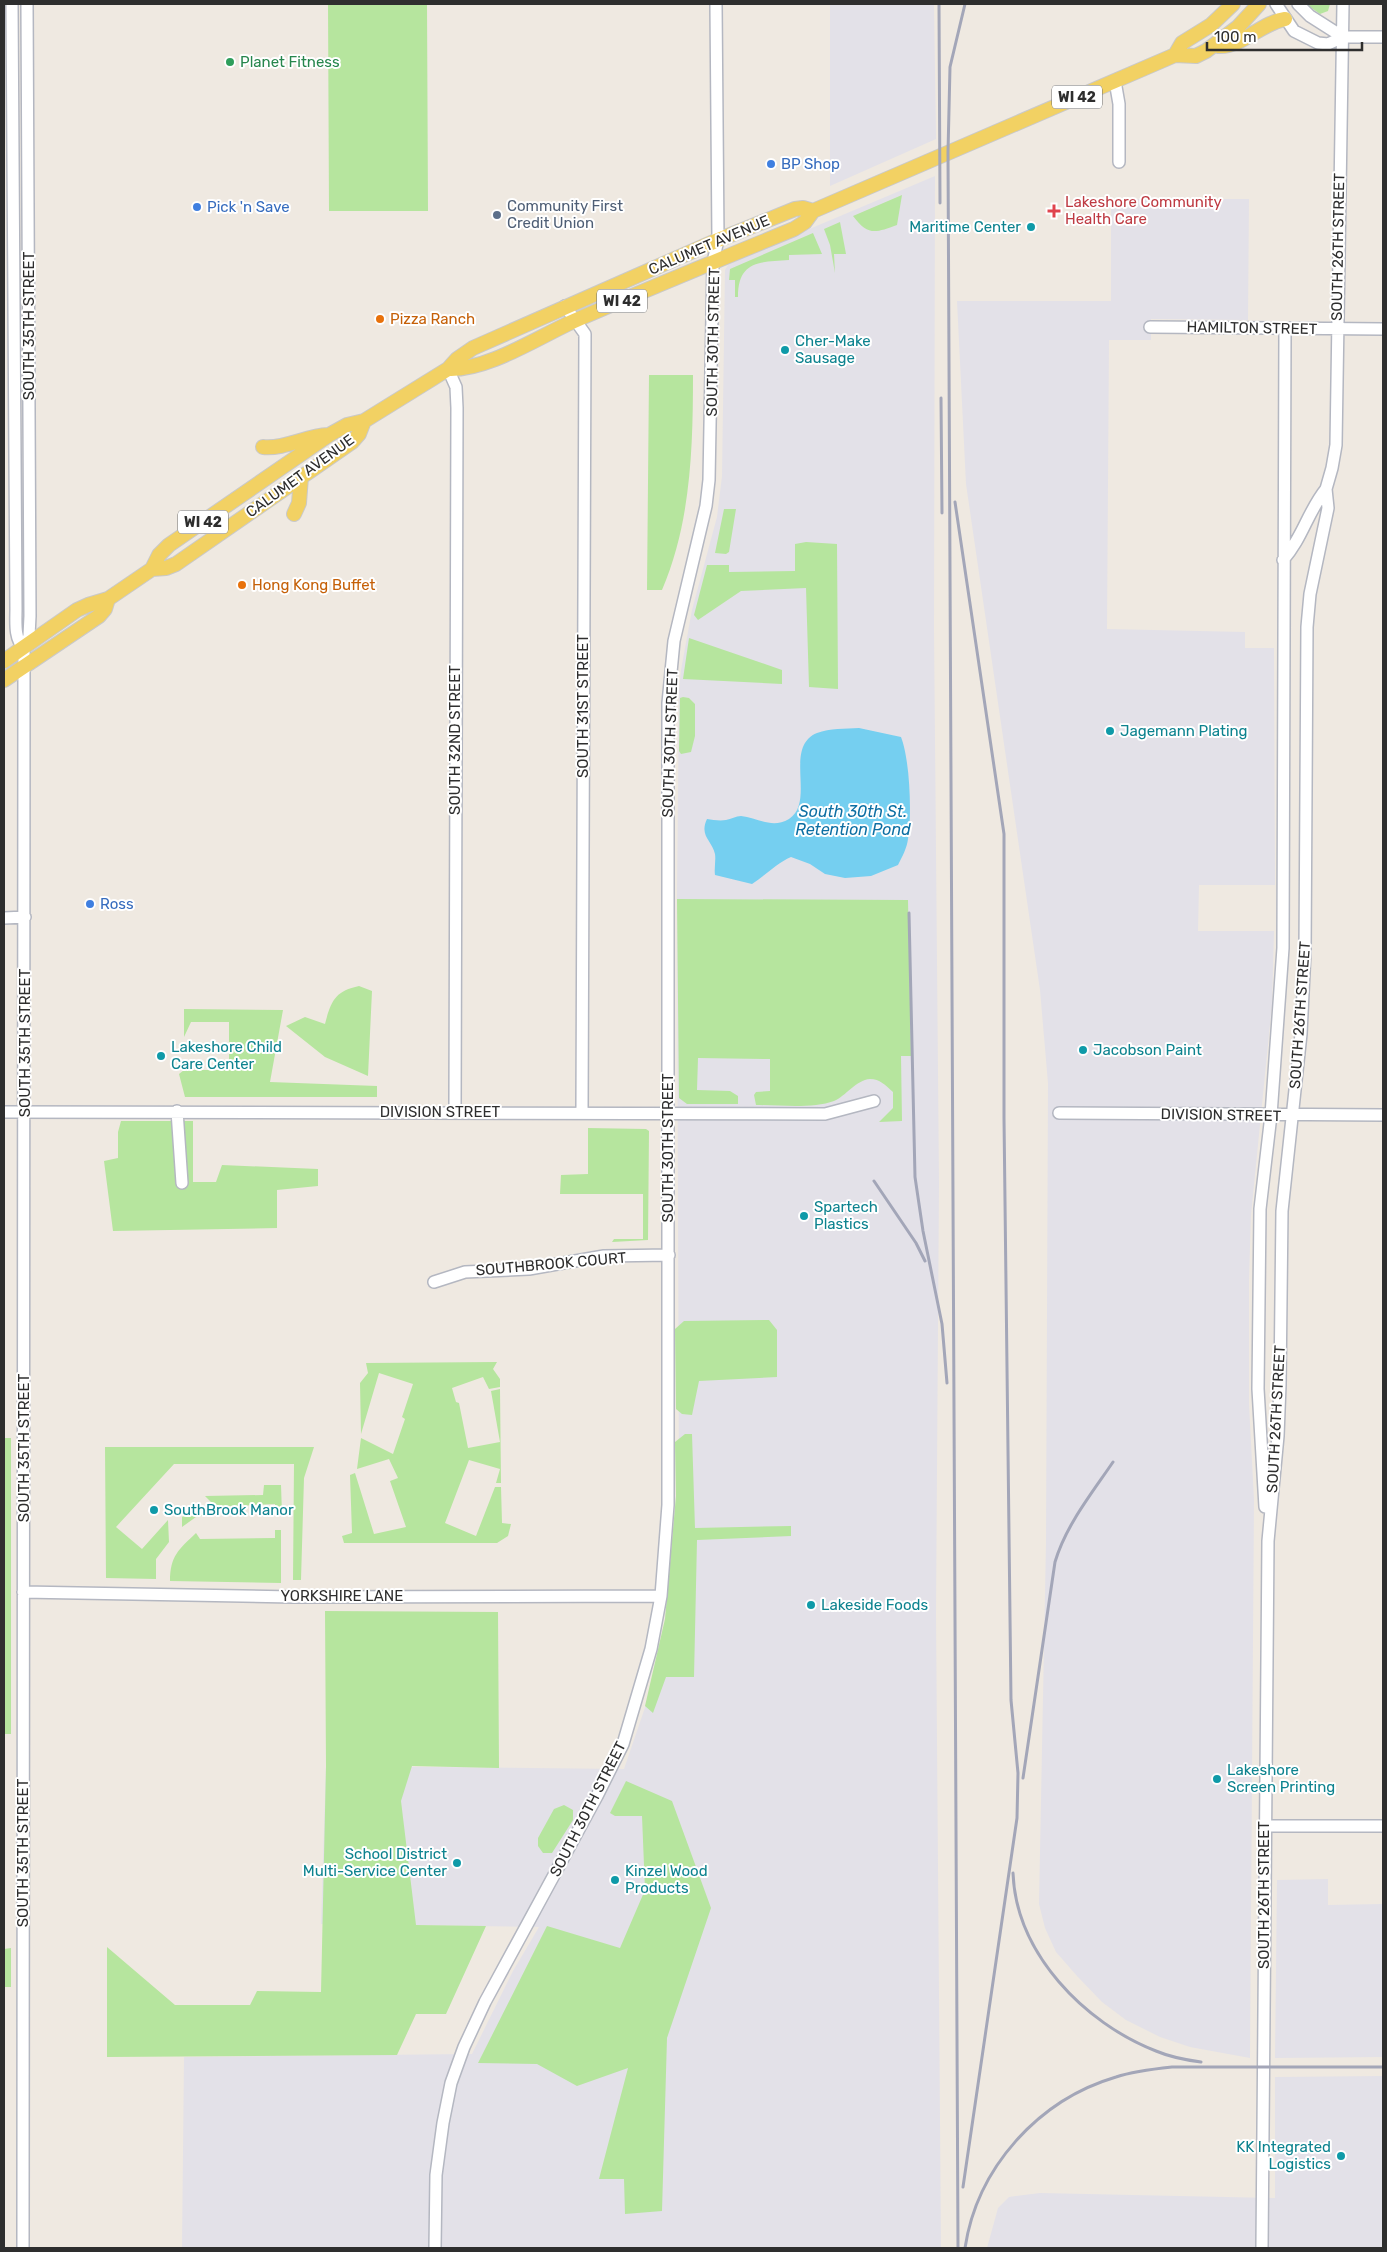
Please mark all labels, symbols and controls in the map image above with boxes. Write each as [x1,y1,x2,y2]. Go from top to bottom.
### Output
scale bar [1207,20,1362,52]
text: 100 m [1214,28,1256,46]
place label: Planet Fitness [240,53,340,71]
marker: Planet Fitness [224,56,236,68]
road number: WI 42 [1052,85,1102,108]
place label: BP Shop [781,155,840,173]
marker: BP Shop [765,158,777,170]
street label: SOUTH 26TH STREET [1328,173,1348,321]
place label: Lakeshore Community Health Care [1065,193,1222,228]
place label: Community First Credit Union [507,197,623,232]
place label: Pick 'n Save [207,198,290,216]
marker: Pick 'n Save [191,201,203,213]
marker: Lakeshore Community Health Care [1047,204,1061,218]
marker: Community First Credit Union [491,209,503,221]
street label: CALUMET AVENUE [646,211,772,279]
place label: Maritime Center [909,218,1021,236]
marker: Maritime Center [1025,221,1037,233]
street label: SOUTH 35TH STREET [20,251,38,400]
street label: SOUTH 30TH STREET [703,267,723,417]
road number: WI 42 [597,290,647,312]
place label: Pizza Ranch [390,310,475,328]
marker: Pizza Ranch [374,313,386,325]
street label: HAMILTON STREET [1186,318,1318,338]
place label: Cher-Make Sausage [795,332,871,367]
marker: Cher-Make Sausage [779,344,791,356]
street label: CALUMET AVENUE [242,431,358,521]
road number: WI 42 [178,511,228,534]
place label: Hong Kong Buffet [252,576,376,594]
marker: Hong Kong Buffet [236,579,248,591]
street label: SOUTH 31ST STREET [574,634,592,778]
street label: SOUTH 32ND STREET [446,665,464,815]
street label: SOUTH 30TH STREET [658,668,682,818]
place label: Jagemann Plating [1120,722,1248,740]
marker: Jagemann Plating [1104,725,1116,737]
water label: South 30th St. Retention Pond [795,802,911,839]
place label: Ross [100,895,134,913]
marker: Ross [84,898,96,910]
street label: SOUTH 26TH STREET [1286,940,1314,1089]
street label: SOUTH 35TH STREET [16,968,34,1117]
place label: Lakeshore Child Care Center [171,1038,282,1073]
place label: Jacobson Paint [1093,1041,1202,1059]
marker: Jacobson Paint [1077,1044,1089,1056]
marker: Lakeshore Child Care Center [155,1050,167,1062]
street label: SOUTH 30TH STREET [659,1073,677,1223]
street label: DIVISION STREET [380,1103,501,1121]
street label: DIVISION STREET [1161,1105,1282,1125]
place label: Spartech Plastics [814,1198,878,1233]
marker: Spartech Plastics [798,1210,810,1222]
street label: SOUTHBROOK COURT [475,1248,627,1280]
street label: SOUTH 26TH STREET [1263,1344,1289,1493]
street label: SOUTH 35TH STREET [15,1373,33,1522]
place label: SouthBrook Manor [164,1501,294,1519]
marker: SouthBrook Manor [148,1504,160,1516]
street label: YORKSHIRE LANE [281,1587,403,1605]
place label: Lakeside Foods [821,1596,929,1614]
marker: Lakeside Foods [805,1599,817,1611]
street label: SOUTH 30TH STREET [546,1738,630,1880]
place label: Lakeshore Screen Printing [1227,1761,1335,1796]
marker: Lakeshore Screen Printing [1211,1773,1223,1785]
street label: SOUTH 35TH STREET [14,1778,32,1927]
street label: SOUTH 26TH STREET [1255,1821,1273,1969]
place label: School District Multi-Service Center [303,1845,447,1880]
marker: School District Multi-Service Center [451,1857,463,1869]
place label: Kinzel Wood Products [625,1862,708,1897]
marker: Kinzel Wood Products [609,1874,621,1886]
place label: KK Integrated Logistics [1236,2138,1331,2173]
marker: KK Integrated Logistics [1335,2150,1347,2162]

